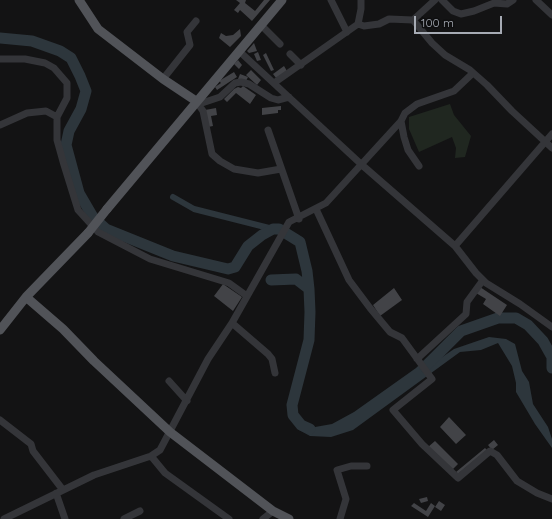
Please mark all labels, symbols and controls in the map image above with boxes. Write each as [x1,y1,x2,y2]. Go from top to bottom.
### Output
scale bar [416,8,504,34]
text: 100 m [421,15,454,30]

